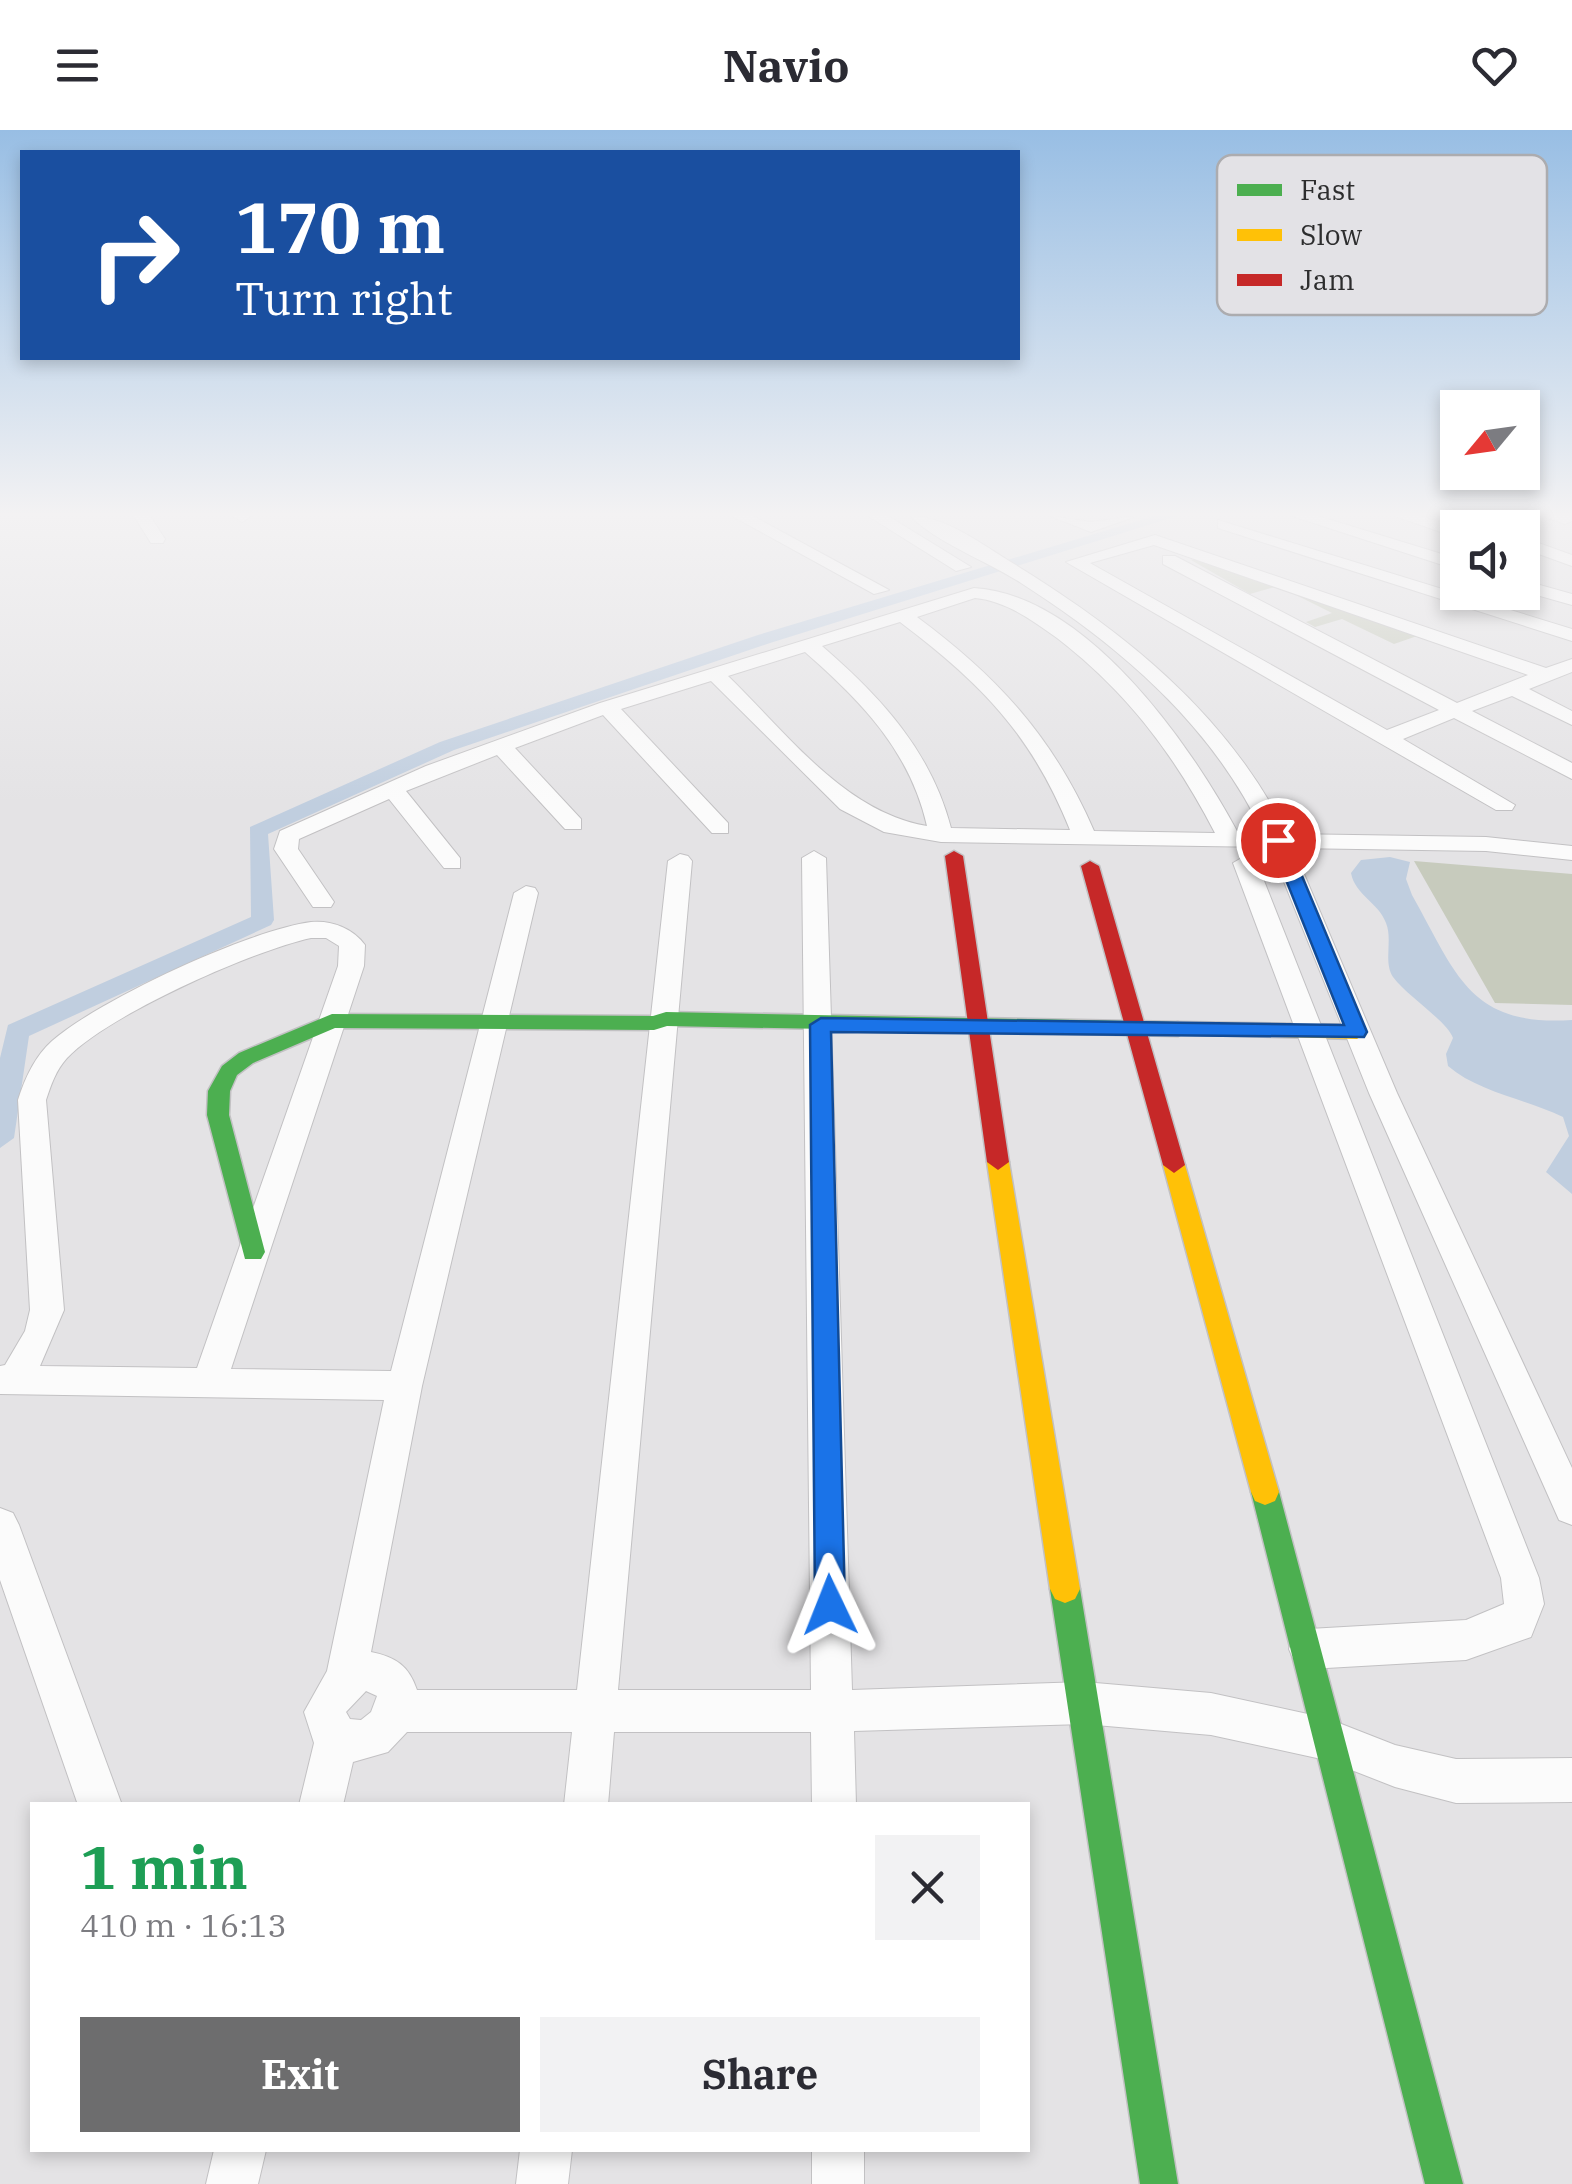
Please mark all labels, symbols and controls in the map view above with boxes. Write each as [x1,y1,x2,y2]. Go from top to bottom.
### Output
text: Navio [723,36,849,94]
icon: menu [50,38,105,93]
icon: heart [1467,38,1522,93]
legend [1217,155,1547,315]
text: Fast [1300,171,1355,208]
text: 170 m [235,181,445,272]
icon: right [70,190,200,320]
text: Slow [1300,216,1362,253]
text: Jam [1300,261,1355,298]
text: Turn right [235,269,453,327]
north arrow [1440,390,1540,490]
map controls [1440,390,1540,610]
button: sound [1440,510,1540,610]
pin [1236,798,1321,883]
icon: arrive [1251,813,1306,868]
position arrow [778,1553,882,1657]
text: 1 min [80,1827,248,1906]
button: close [875,1835,980,1940]
text: 410 m · 16:13 [80,1904,287,1946]
button: Exit [80,2017,520,2132]
button: Share [540,2017,980,2132]

